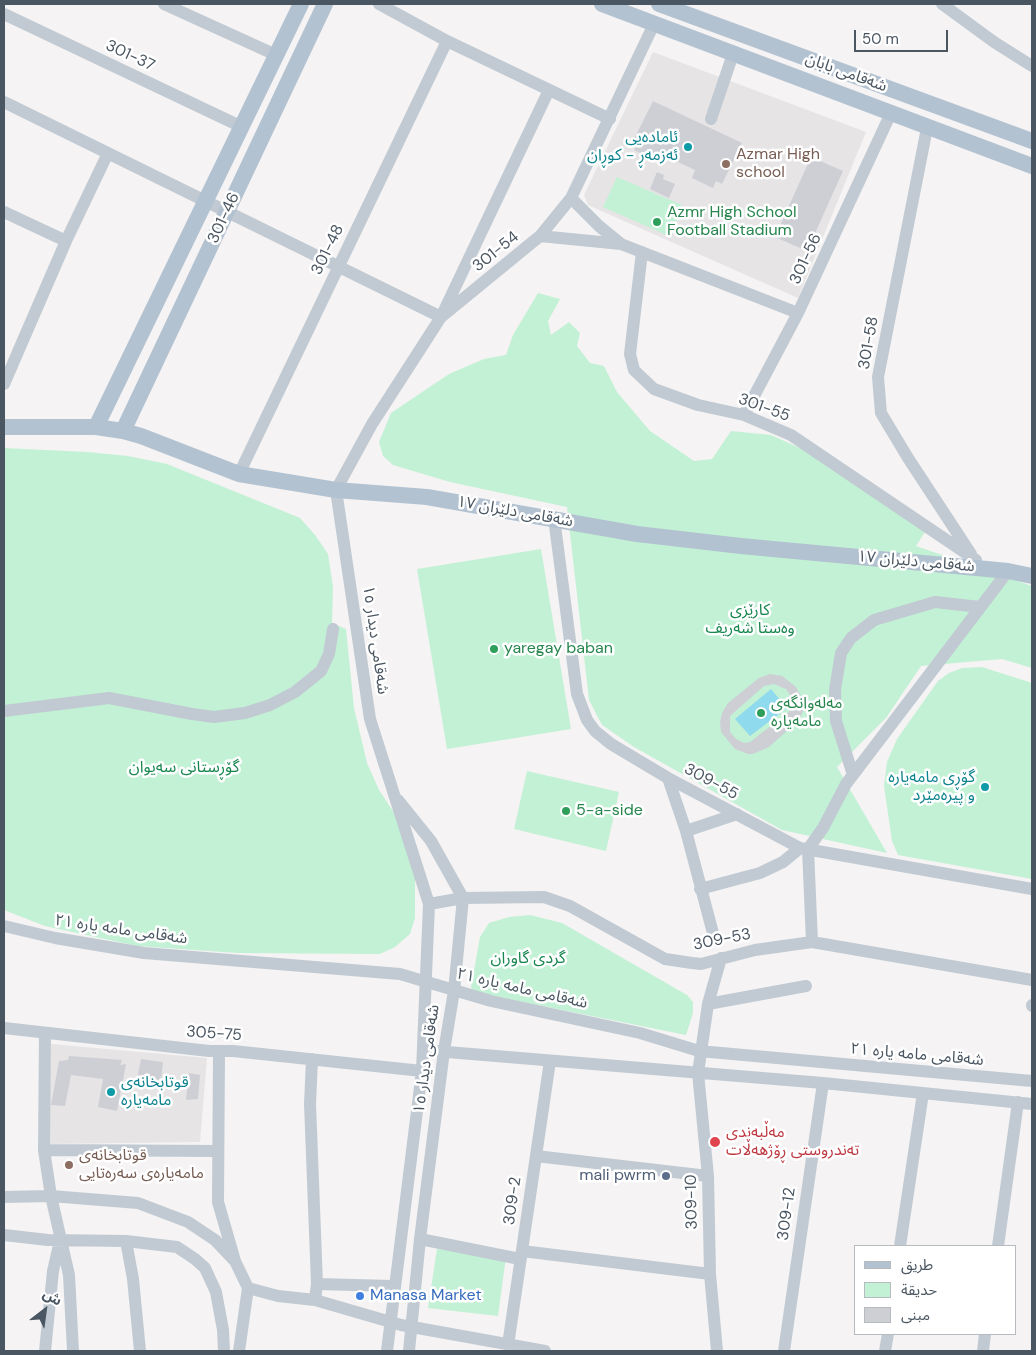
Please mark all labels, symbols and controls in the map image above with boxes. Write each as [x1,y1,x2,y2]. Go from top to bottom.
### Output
scale bar [856,20,950,52]
text: 50 m [862,29,899,49]
street label: 301-37 [102,36,158,76]
street label: شەقامی بابان [803,49,889,97]
place label: ئامادەیی ئەزمەڕ - کوڕان [587,128,678,166]
marker: ئامادەیی ئەزمەڕ - کوڕان [682,141,694,153]
place label: Azmar High school [736,145,820,183]
marker: Azmar High school [720,158,732,170]
street label: 301-46 [204,190,244,246]
place label: Azmr High School Football Stadium [667,203,797,241]
marker: Azmr High School Football Stadium [651,216,663,228]
street label: 301-48 [308,222,348,278]
street label: 301-54 [469,228,523,276]
street label: 301-56 [786,231,826,287]
street label: 301-58 [855,315,883,371]
street label: 301-55 [736,390,792,426]
street label: شەقامی دلێران ١٧ [455,492,575,532]
street label: شەقامی دلێران ١٧ [857,547,975,577]
street label: شەقامی دیدار ١٥ [358,584,392,696]
park label: کارێزی وەستا شەریف [705,601,795,639]
place label: yaregay baban [504,639,613,659]
marker: yaregay baban [488,643,500,655]
place label: مەلەوانگەی مامەیارە [771,694,842,732]
marker: مەلەوانگەی مامەیارە [755,707,767,719]
park label: گۆڕستانی سەیوان [129,758,239,778]
street label: 309-55 [681,760,741,804]
place label: گۆڕی مامەیارە و پیرەمێرد [888,768,975,806]
marker: گۆڕی مامەیارە و پیرەمێرد [979,781,991,793]
place label: 5-a-side [576,801,643,821]
marker: 5-a-side [560,805,572,817]
street label: شەقامی مامە یارە ٢١ [53,911,189,949]
street label: 309-53 [692,925,752,955]
park label: گردی گاوران [490,949,566,969]
street label: شەقامی مامە یارە ٢١ [455,965,589,1013]
street label: شەقامی دیدار ١٥ [410,1003,444,1115]
street label: 305-75 [186,1022,242,1046]
street label: شەقامی مامە یارە ٢١ [850,1040,984,1070]
place label: قوتابخانەی مامەیارە [121,1073,189,1111]
marker: قوتابخانەی مامەیارە [105,1086,117,1098]
place label: مەڵبەندی تەندروستی ڕۆژهەڵات [726,1123,859,1161]
marker: مەڵبەندی تەندروستی ڕۆژهەڵات [708,1135,722,1149]
place label: قوتابخانەی مامەیارەی سەرەتایی [79,1146,204,1184]
marker: قوتابخانەی مامەیارەی سەرەتایی [63,1159,75,1171]
place label: mali pwrm [579,1166,656,1186]
marker: mali pwrm [660,1170,672,1182]
street label: 309-10 [682,1174,702,1230]
street label: 309-2 [500,1176,526,1226]
street label: 309-12 [774,1186,800,1242]
legend [854,1245,1016,1335]
text: طريق [901,1255,933,1275]
text: حديقة [901,1280,937,1300]
text: ش [40,1284,65,1310]
north arrow [20,1285,70,1335]
place label: Manasa Market [370,1286,482,1306]
marker: Manasa Market [354,1290,366,1302]
text: مبنى [901,1305,930,1325]

